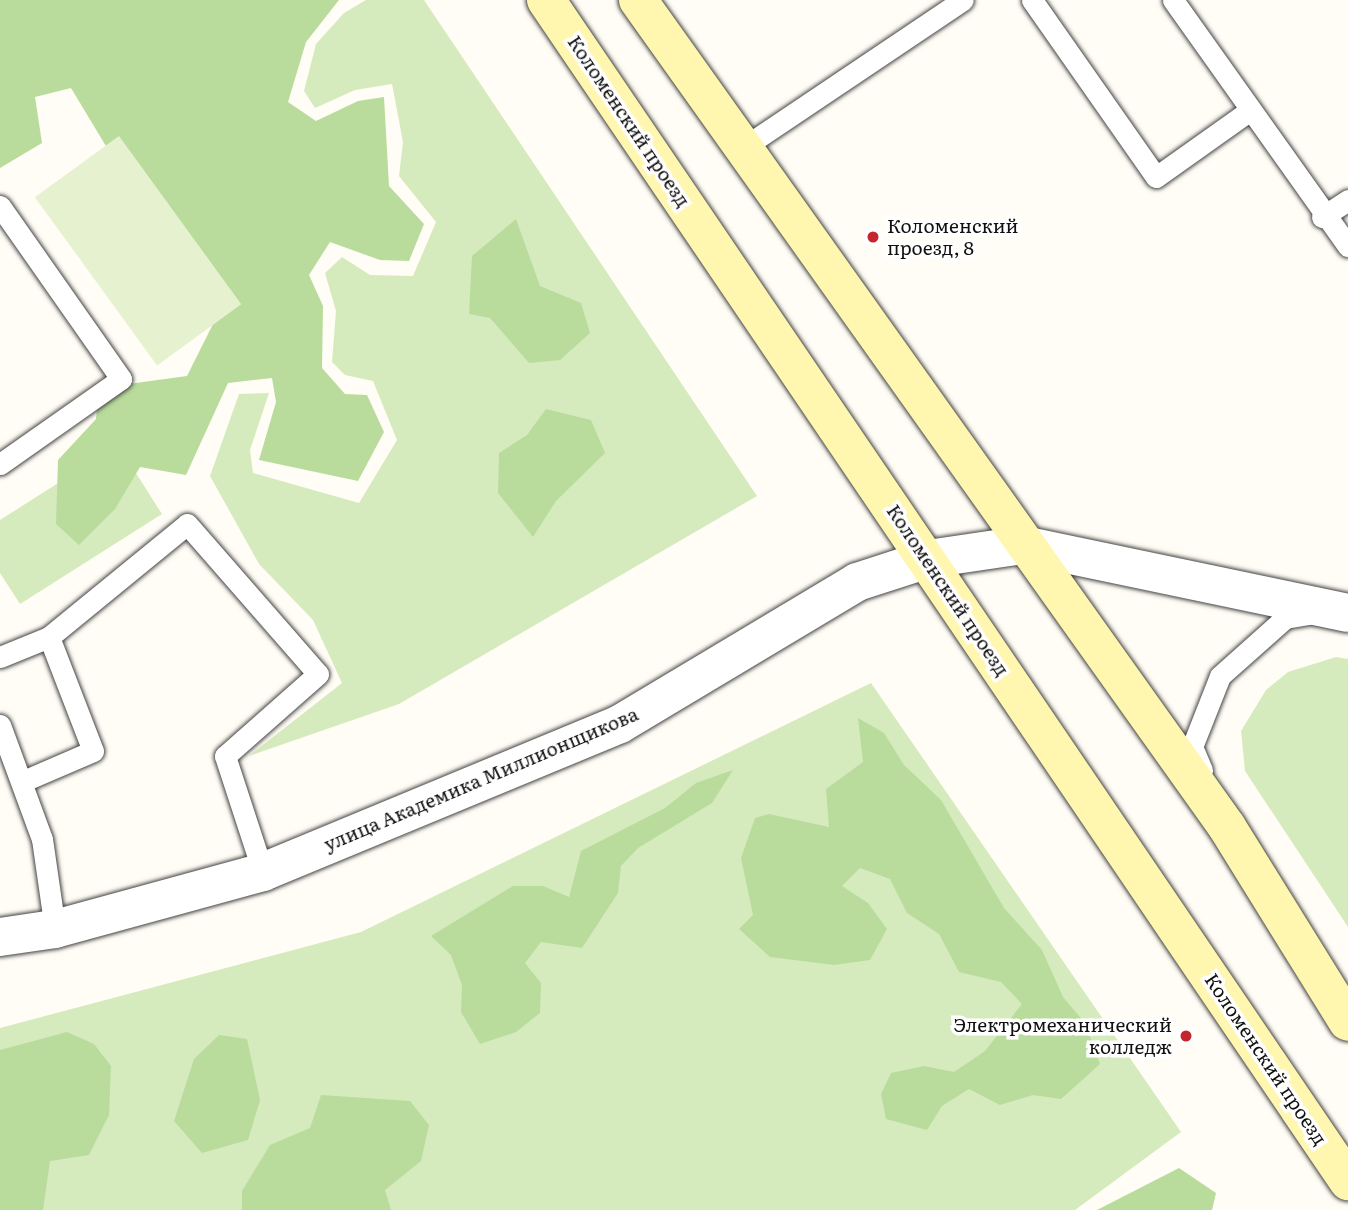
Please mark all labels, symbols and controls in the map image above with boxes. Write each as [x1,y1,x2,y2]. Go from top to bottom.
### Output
street label: Коломенский проезд [563,31,695,211]
place label: Коломенский проезд, 8 [887,215,1019,259]
marker: Коломенский проезд, 8 [865,229,881,245]
street label: Коломенский проезд [882,500,1014,680]
street label: улица Академика Миллионщикова [320,702,642,856]
street label: Коломенский проезд [1200,969,1332,1149]
place label: Электромеханический колледж [953,1014,1172,1058]
marker: Электромеханический колледж [1178,1028,1194,1044]

